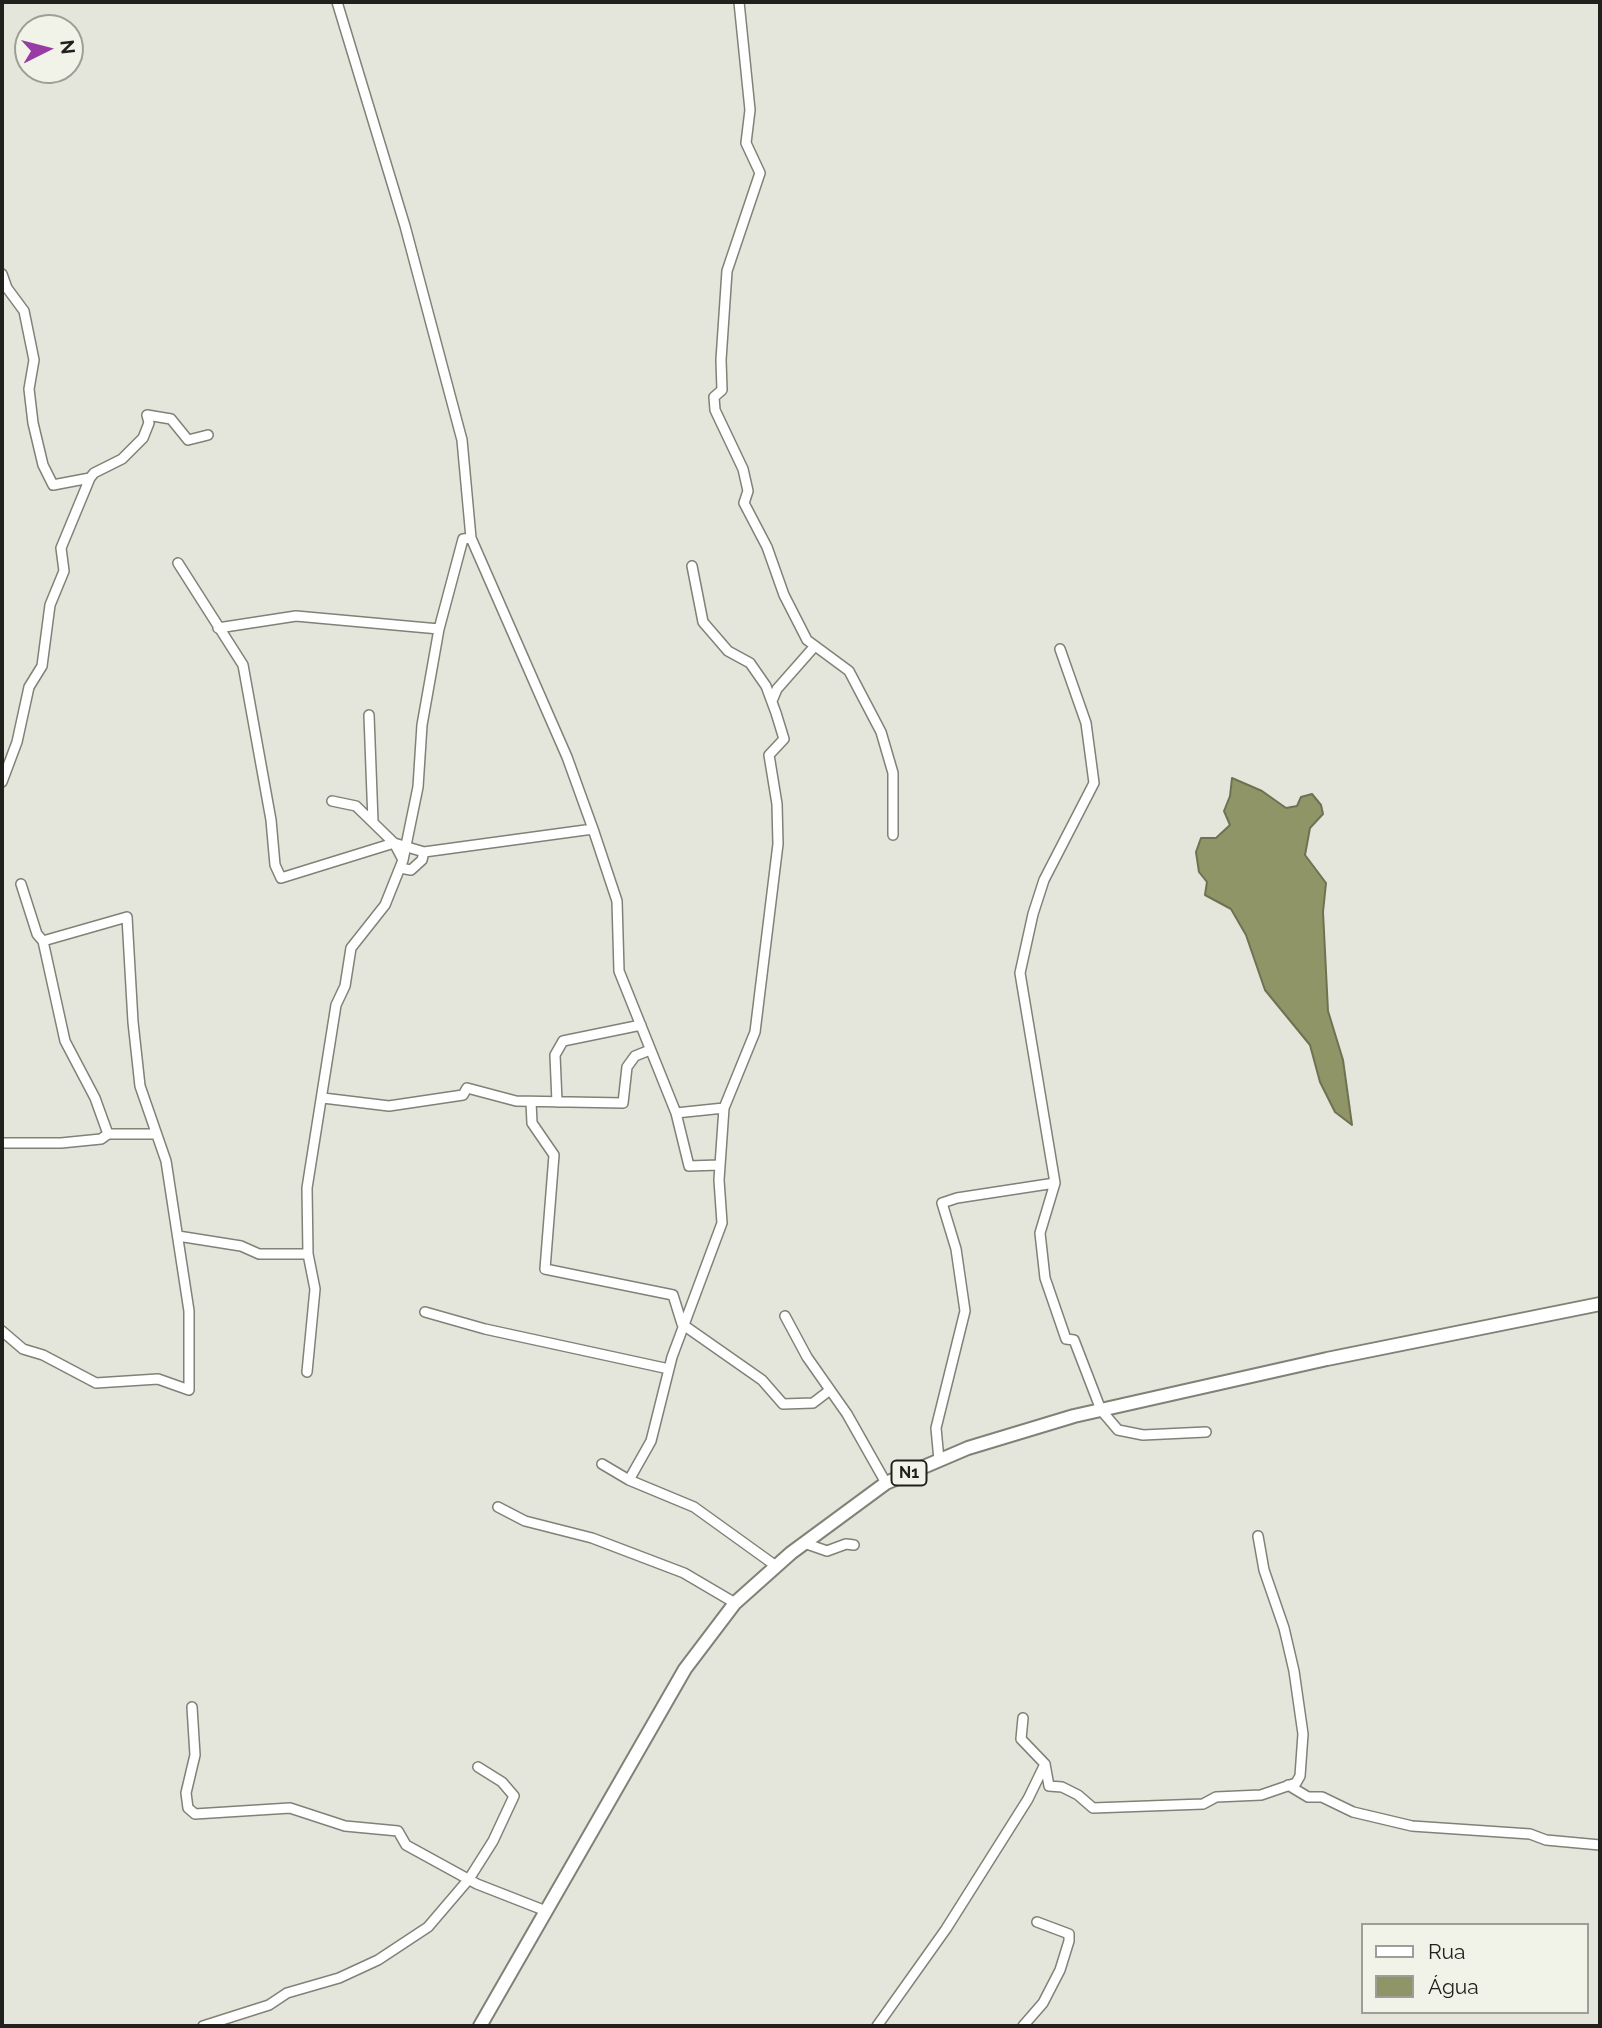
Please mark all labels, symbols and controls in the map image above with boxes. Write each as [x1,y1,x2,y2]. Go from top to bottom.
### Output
north arrow [14,14,84,84]
text: N [56,39,80,55]
road number: N1 [892,1460,926,1485]
legend [1360,1923,1588,2014]
text: Rua [1428,1939,1465,1964]
text: Água [1428,1974,1479,1999]

